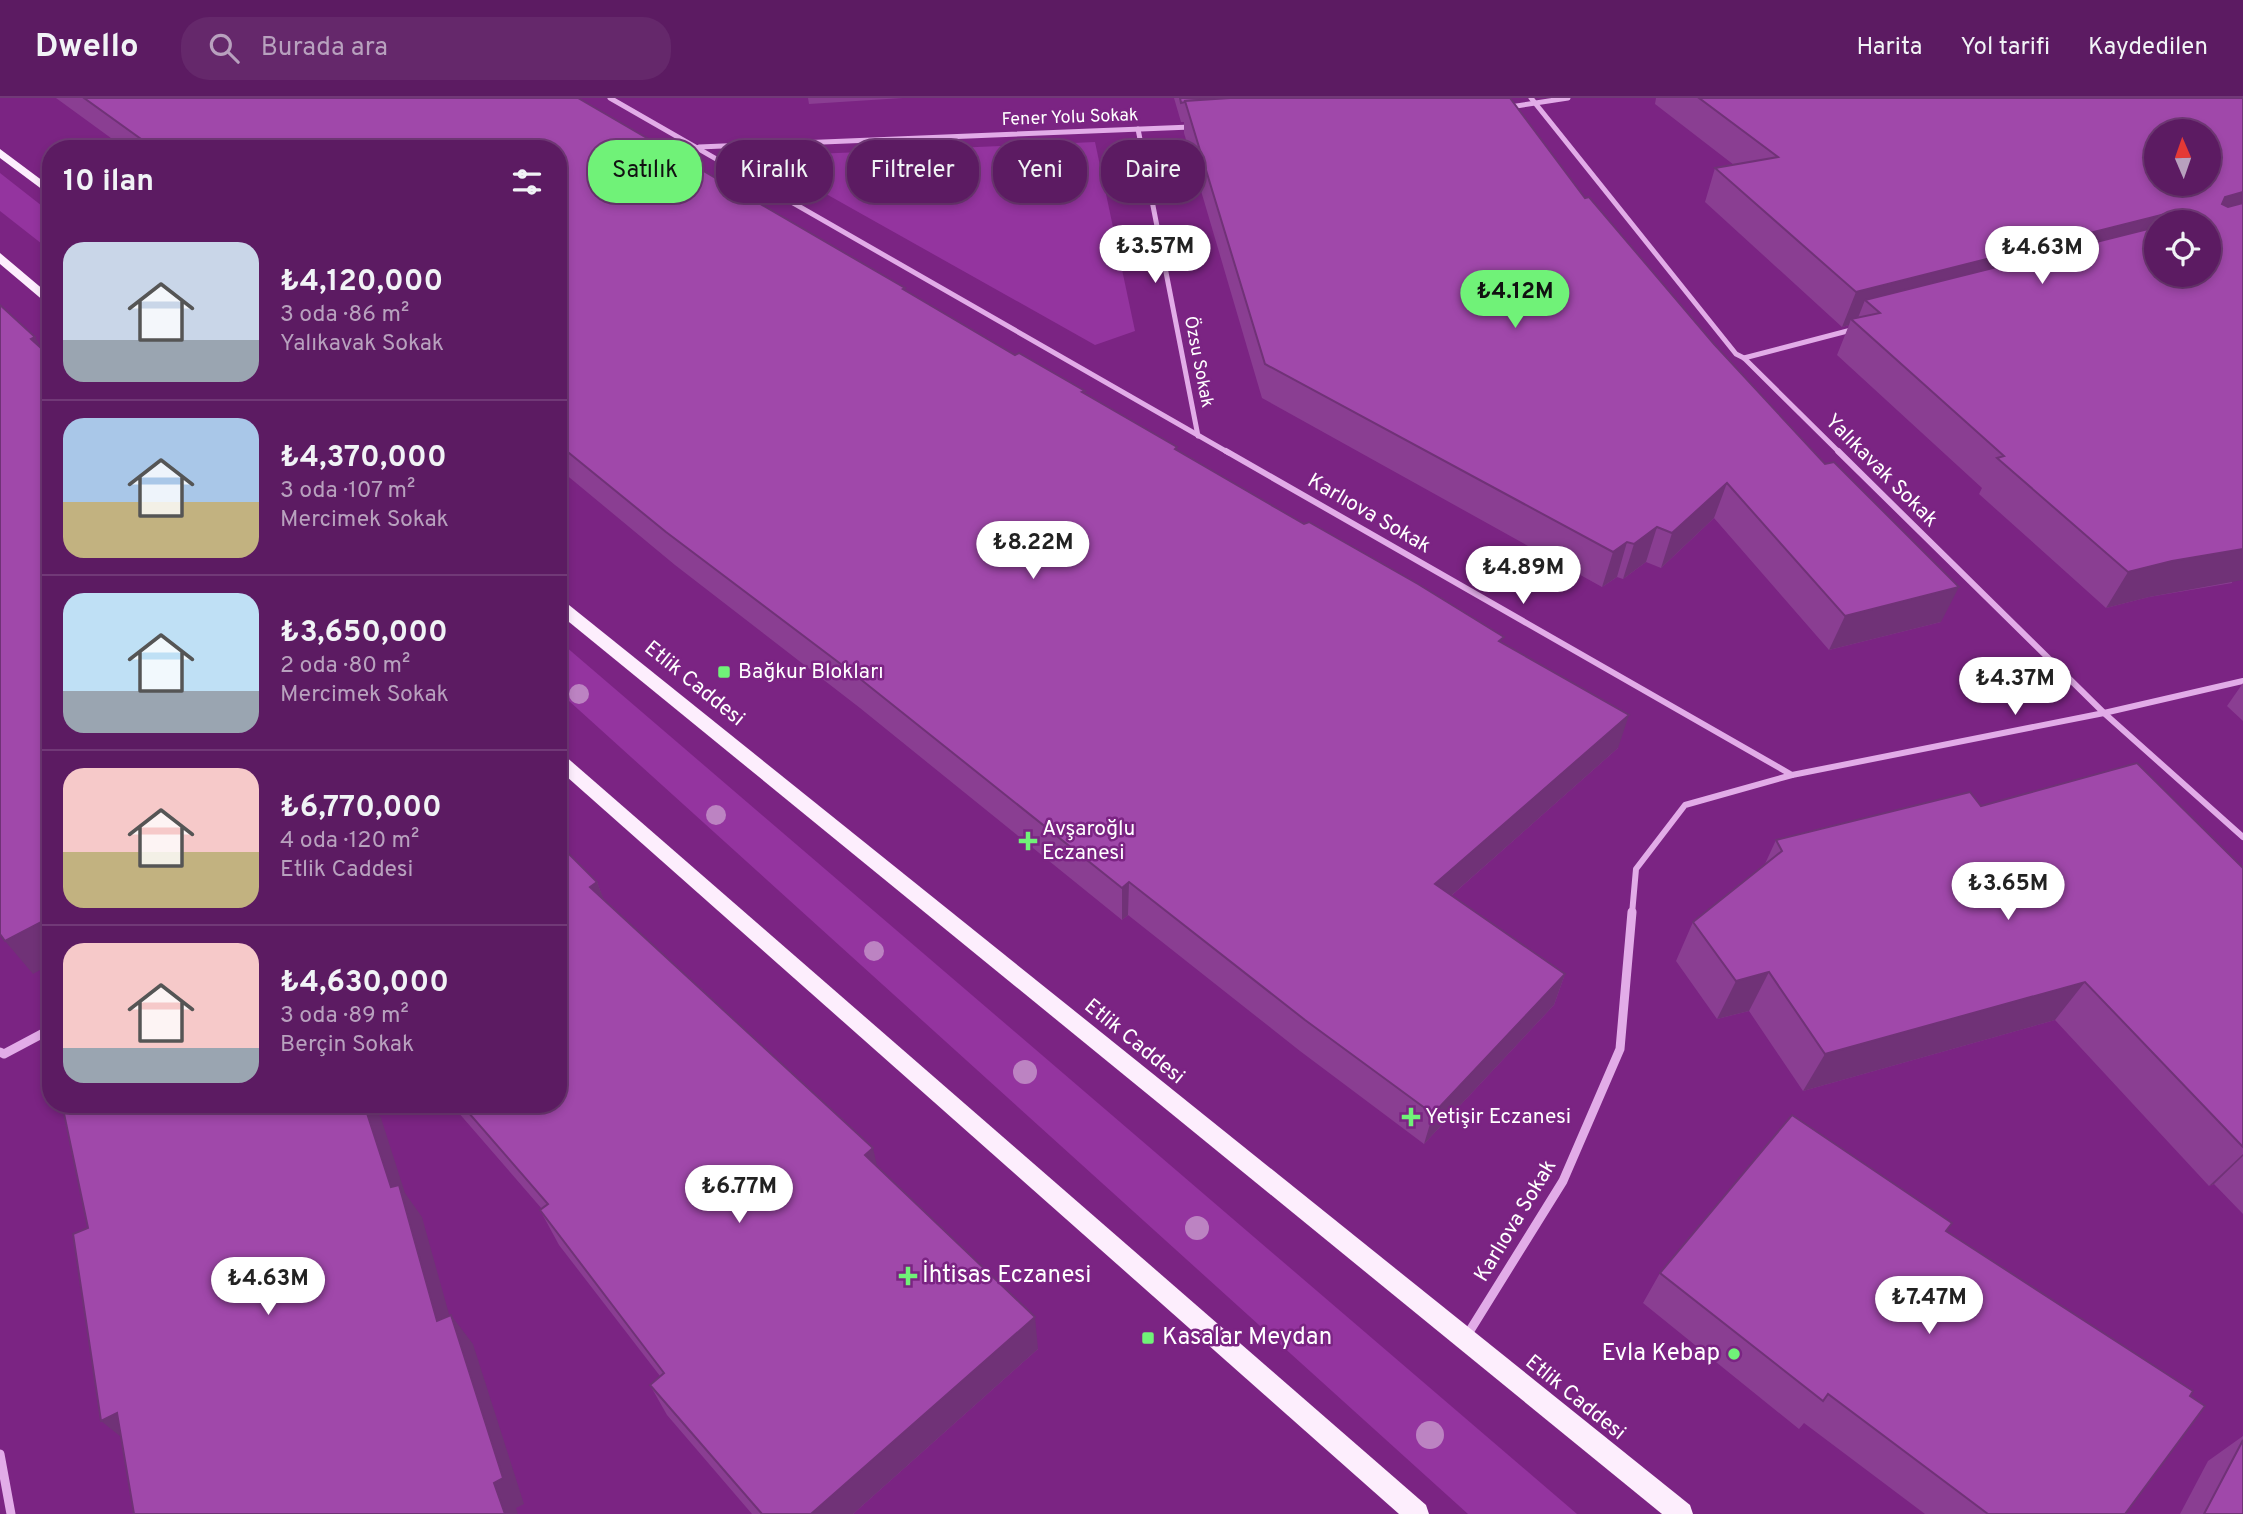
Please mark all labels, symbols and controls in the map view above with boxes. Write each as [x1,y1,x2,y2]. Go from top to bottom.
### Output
search box [181,17,671,80]
text: Dwello [35,27,139,69]
icon: search [205,29,243,67]
text: Burada ara [261,32,388,65]
text: Harita [1857,33,1922,63]
text: Yol tarifi [1960,33,2050,63]
text: Kaydedilen [2088,33,2208,63]
street label: Fener Yolu Sokak [1001,104,1139,132]
north arrow [2144,119,2221,196]
map controls [2144,119,2221,287]
chip: Satılık [588,140,702,203]
chip: Kiralık [716,140,833,203]
chip: Filtreler [847,140,979,203]
chip: Yeni [993,140,1087,203]
chip: Daire [1101,140,1205,203]
icon: filters [508,163,546,201]
text: 10 ilan [63,164,154,201]
button: locate [2144,210,2221,287]
pin: ₺3.57M [1098,226,1212,285]
pin: ₺4.63M [1985,226,2099,286]
text: ₺3.57M [1116,233,1194,262]
text: ₺4.63M [2001,234,2083,263]
text: ₺4,120,000 [280,264,443,301]
icon: home [119,270,203,354]
pin: ₺4.12M [1458,271,1572,330]
text: ₺4.12M [1476,278,1554,307]
text: 3 oda · 86 m² [280,301,409,330]
street label: Özsu Sokak [1178,314,1220,410]
text: Yalıkavak Sokak [280,330,444,359]
street label: Yalıkavak Sokak [1819,409,1943,533]
text: ₺4,370,000 [280,440,447,477]
icon: home [119,446,203,530]
street label: Karlıova Sokak [1302,468,1436,560]
text: 3 oda · 107 m² [280,477,415,506]
text: Mercimek Sokak [280,506,449,535]
pin: ₺8.22M [976,522,1090,581]
text: ₺8.22M [992,529,1074,558]
pin: ₺4.89M [1466,546,1580,606]
text: ₺4.89M [1482,554,1564,583]
text: ₺3,650,000 [280,615,448,652]
icon: home [119,621,203,705]
street label: Etlik Caddesi [638,635,750,733]
text: 2 oda · 80 m² [280,652,410,681]
pin: ₺4.37M [1958,658,2072,717]
place label: Bağkur Blokları [738,659,884,686]
marker: Bağkur Blokları [716,664,732,680]
text: ₺4.37M [1975,665,2055,694]
text: Mercimek Sokak [280,681,449,710]
text: ₺6,770,000 [280,790,442,827]
icon: home [119,796,203,880]
place label: Avşaroğlu Eczanesi [1042,816,1135,867]
text: 4 oda · 120 m² [280,827,419,856]
marker: Avşaroğlu Eczanesi [1020,833,1036,849]
text: Etlik Caddesi [280,856,413,885]
pin: ₺3.65M [1951,862,2065,922]
text: ₺3.65M [1968,870,2048,899]
text: ₺4,630,000 [280,965,449,1002]
icon: home [119,971,203,1055]
street label: Etlik Caddesi [1078,993,1190,1091]
text: 3 oda · 89 m² [280,1002,409,1031]
text: Berçin Sokak [280,1031,414,1060]
place label: Yetişir Eczanesi [1425,1104,1571,1131]
marker: Yetişir Eczanesi [1403,1109,1419,1125]
street label: Karlıova Sokak [1469,1155,1563,1287]
pin: ₺6.77M [682,1166,796,1225]
text: ₺6.77M [701,1173,777,1202]
pin: ₺4.63M [211,1258,325,1317]
place label: İhtisas Eczanesi [922,1260,1091,1291]
text: ₺4.63M [227,1265,309,1294]
marker: İhtisas Eczanesi [900,1268,916,1284]
pin: ₺7.47M [1872,1276,1986,1336]
text: ₺7.47M [1891,1284,1967,1313]
place label: Kasalar Meydan [1162,1323,1332,1353]
marker: Kasalar Meydan [1140,1330,1156,1346]
place label: Evla Kebap [1602,1339,1720,1369]
marker: Evla Kebap [1726,1346,1742,1362]
street label: Etlik Caddesi [1519,1349,1631,1447]

